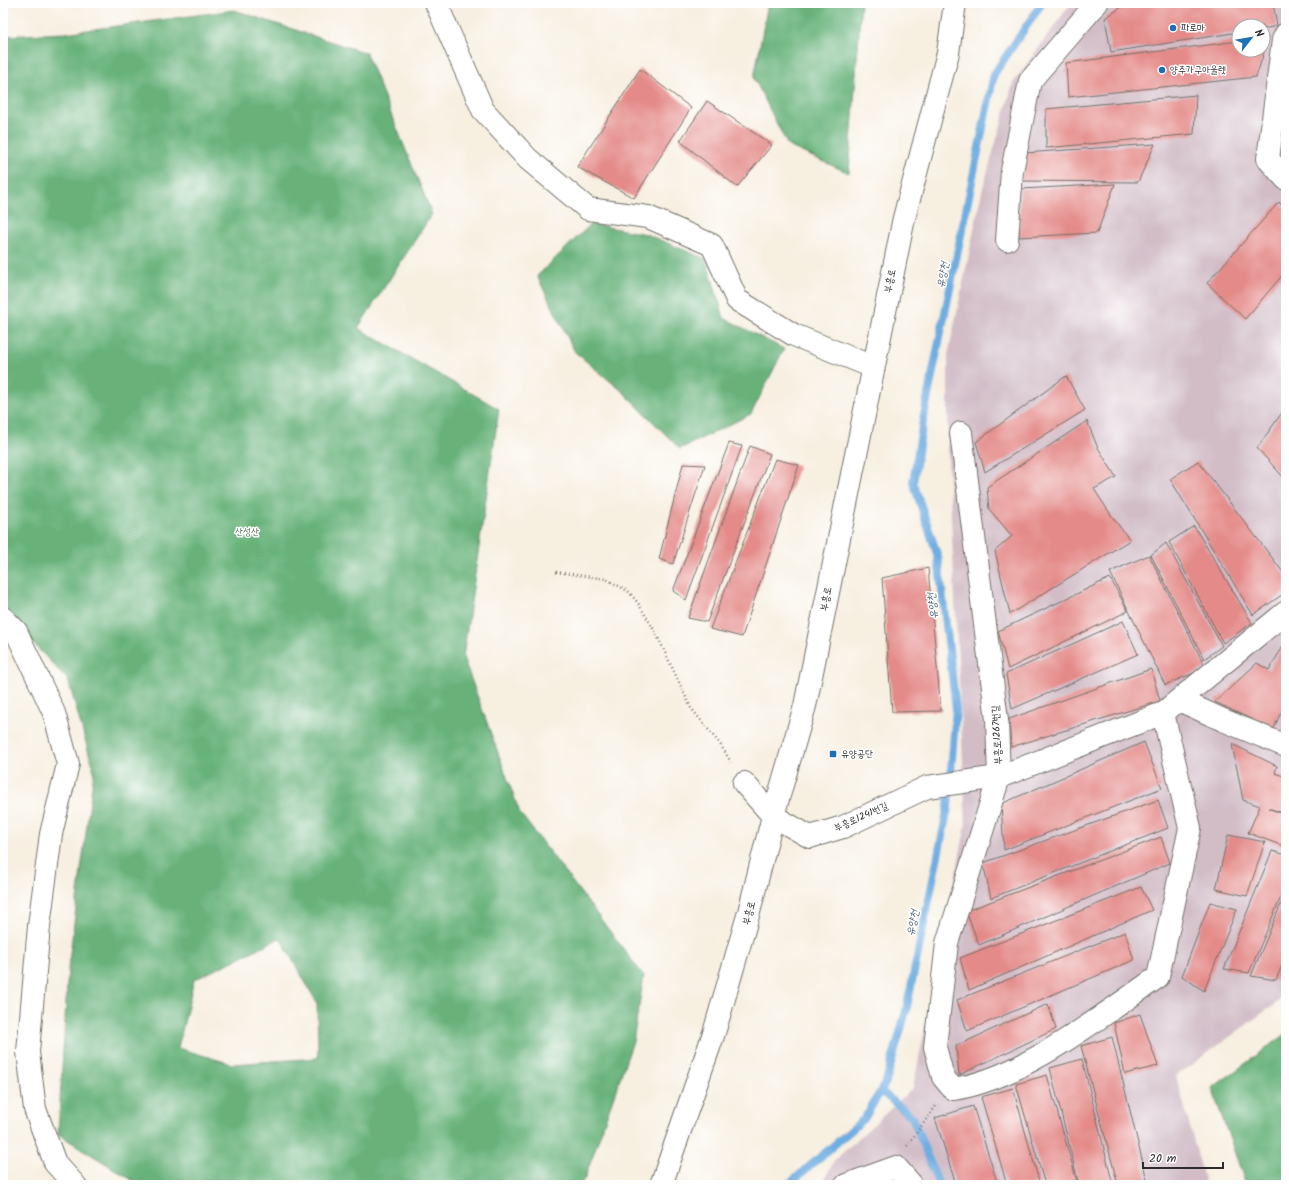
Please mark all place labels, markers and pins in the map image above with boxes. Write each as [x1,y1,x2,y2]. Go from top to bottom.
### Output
place label: 파로마 [1181,20,1205,36]
marker: 파로마 [1168,23,1178,33]
place label: 양주가구아울렛 [1170,62,1226,78]
marker: 양주가구아울렛 [1157,65,1167,75]
place label: 유양공단 [841,746,873,762]
marker: 유양공단 [828,749,838,759]

